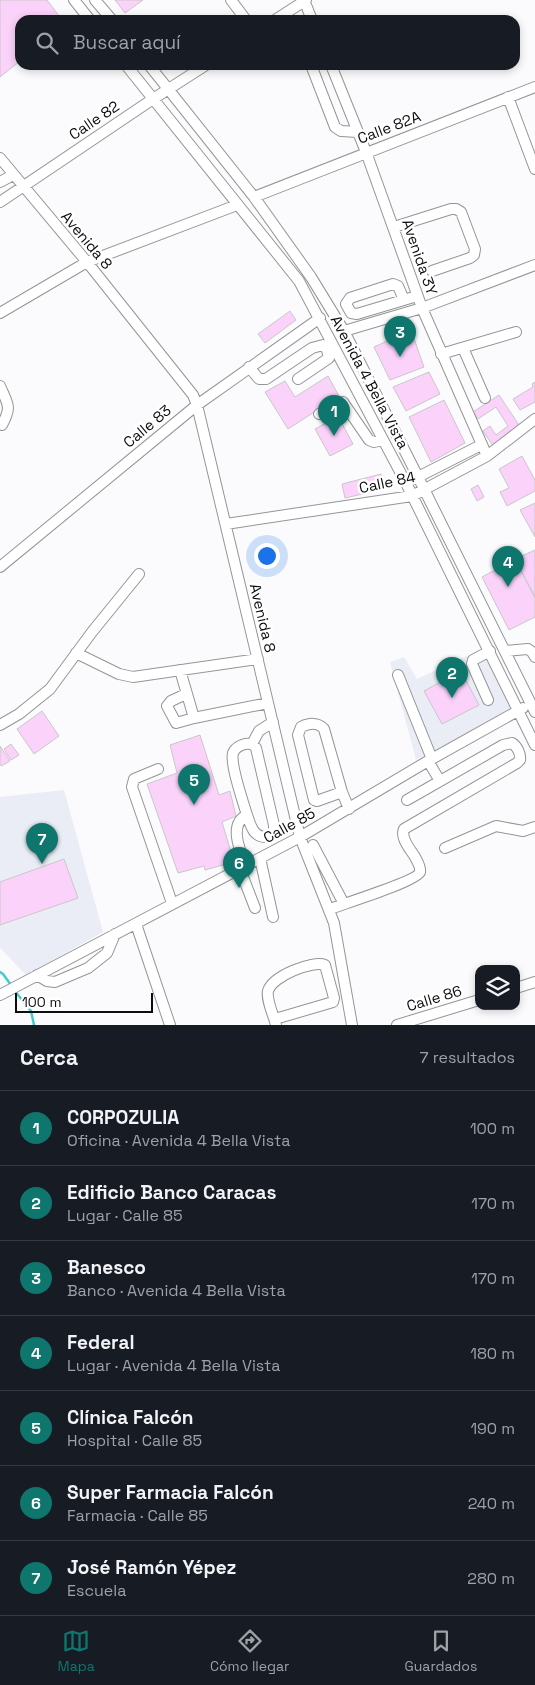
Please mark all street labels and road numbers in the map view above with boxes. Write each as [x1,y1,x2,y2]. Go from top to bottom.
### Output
street label: Calle 82 [65,96,123,144]
street label: Calle 82A [355,106,424,148]
street label: Avenida 8 [57,207,117,273]
street label: Avenida 3Y [398,217,442,297]
street label: Avenida 4 Bella Vista [327,312,413,452]
street label: Calle 83 [119,400,175,452]
street label: Calle 84 [357,467,417,497]
street label: Avenida 8 [246,582,280,654]
street label: Calle 85 [260,803,318,847]
street label: Calle 86 [404,981,464,1015]

